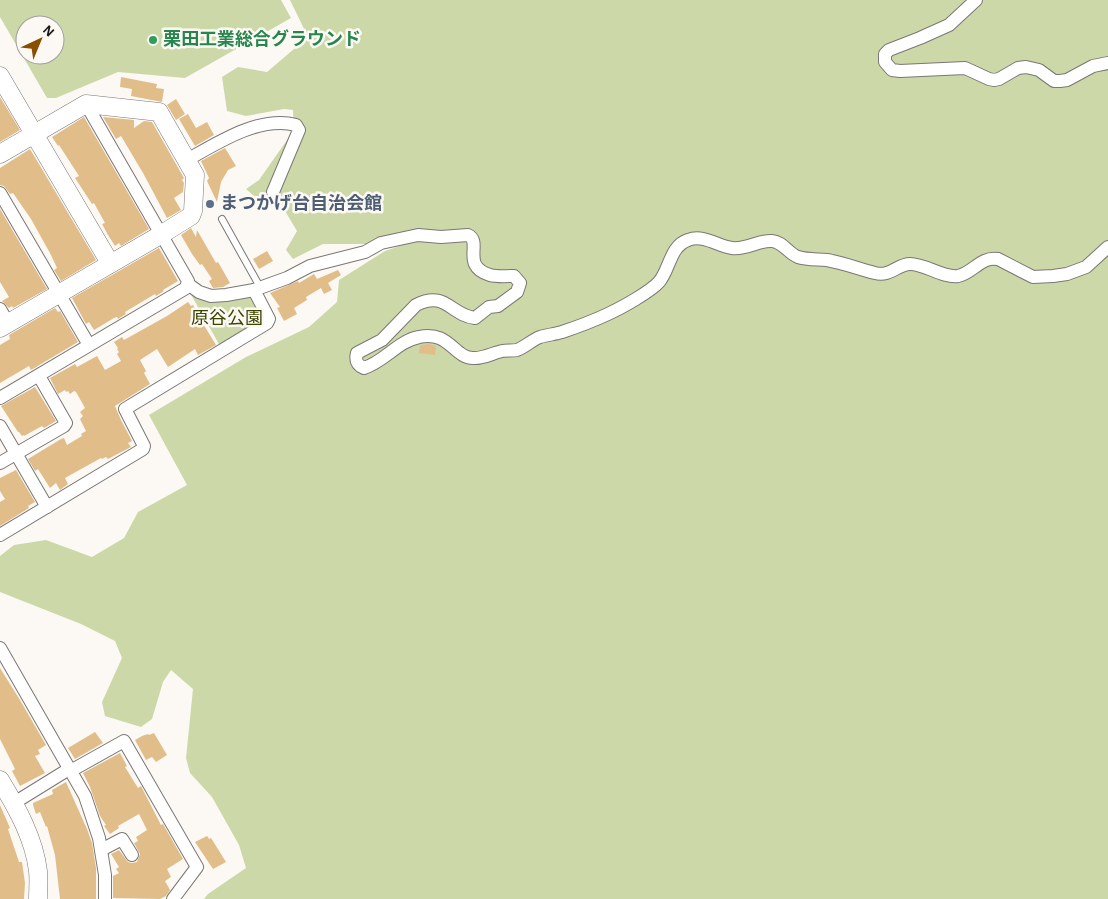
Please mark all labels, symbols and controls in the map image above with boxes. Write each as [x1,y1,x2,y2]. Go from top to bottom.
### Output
north arrow [15,15,65,65]
text: N [40,23,57,40]
place label: 栗田工業総合グラウンド [163,29,361,49]
marker: 栗田工業総合グラウンド [147,34,159,46]
place label: まつかげ台自治会館 [220,193,382,213]
marker: まつかげ台自治会館 [204,198,216,210]
park label: 原谷公園 [191,309,263,328]

